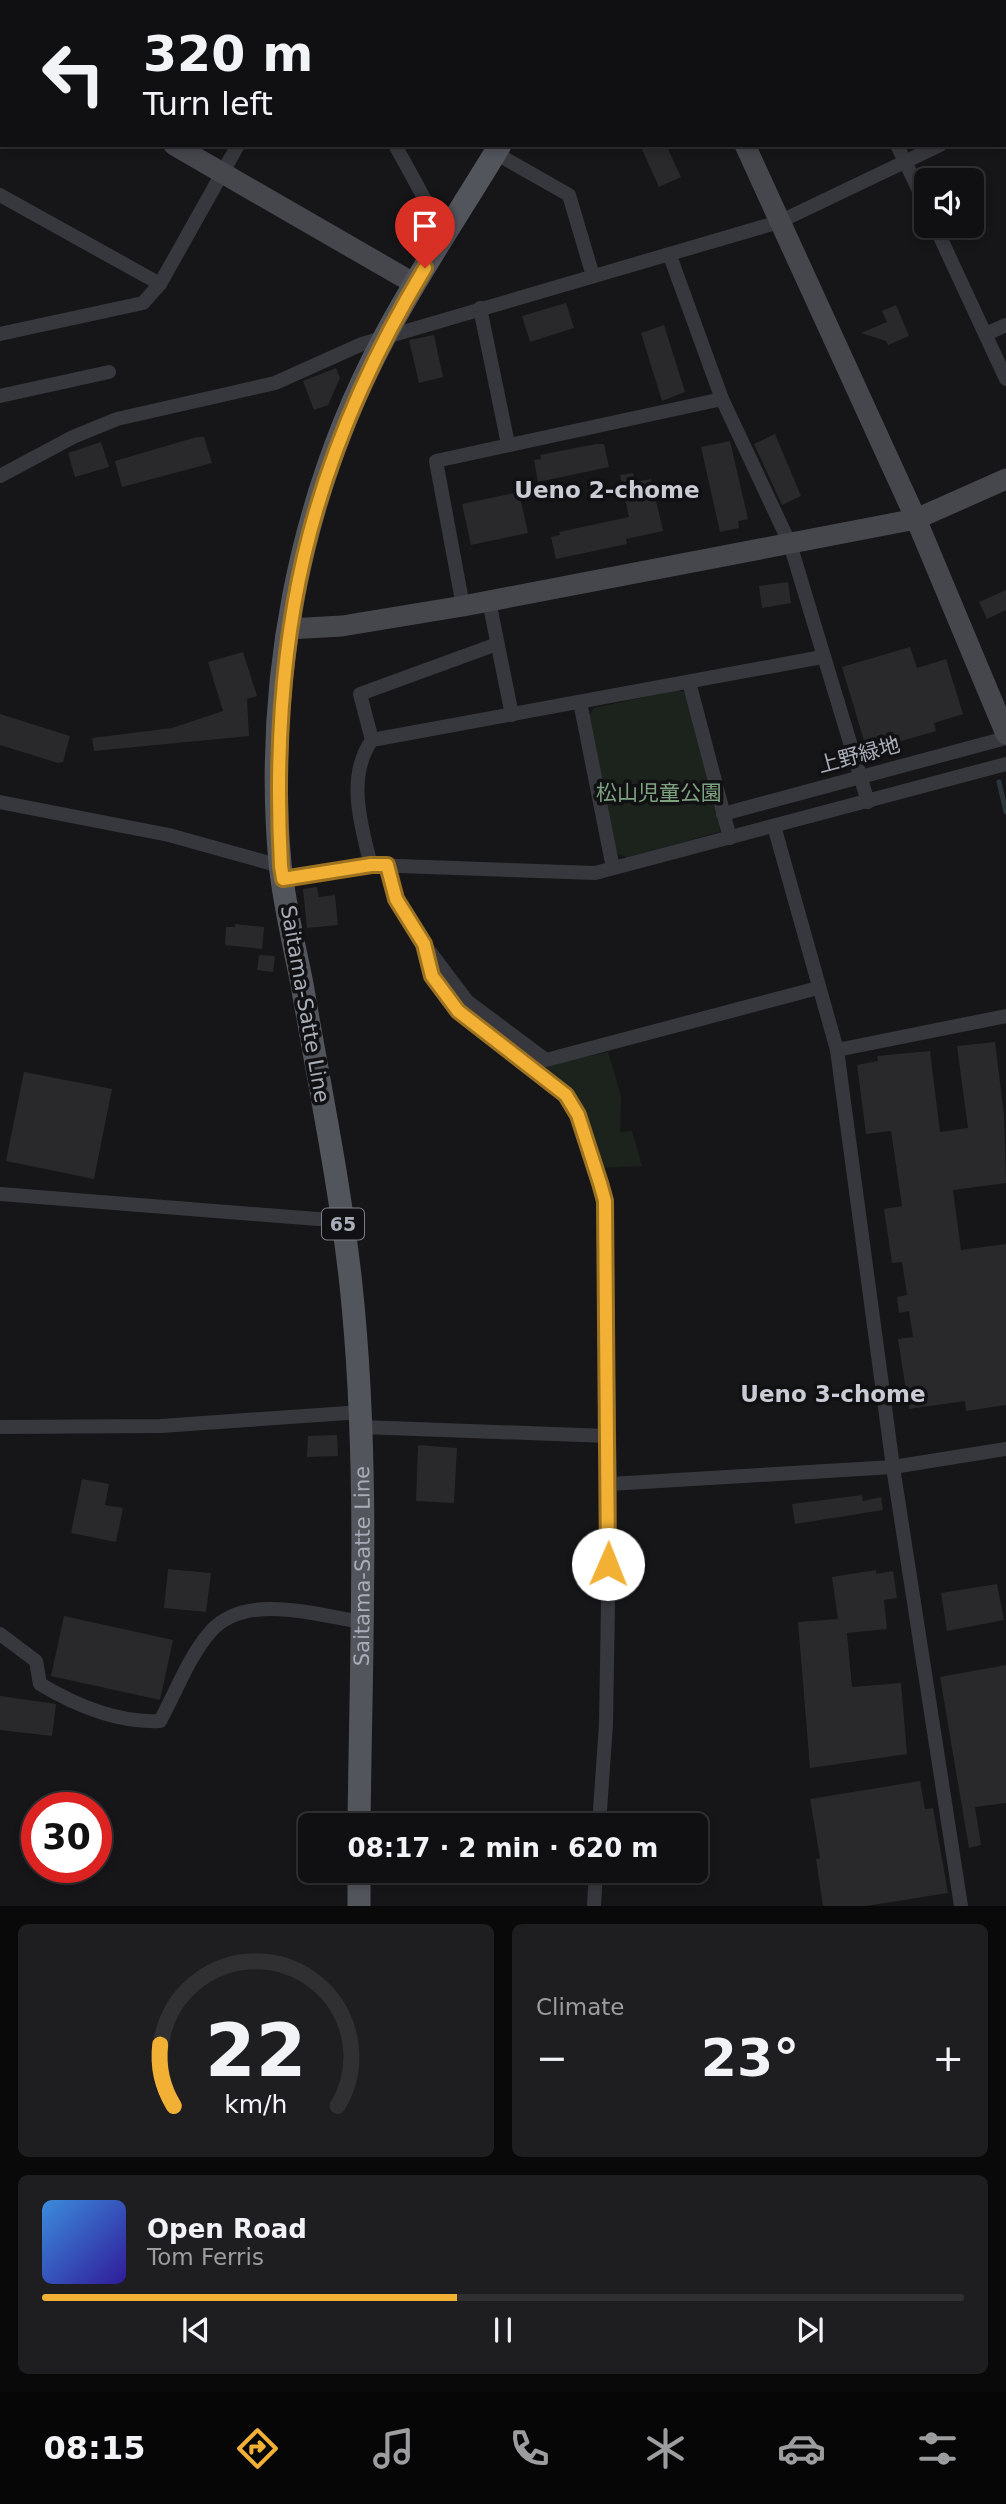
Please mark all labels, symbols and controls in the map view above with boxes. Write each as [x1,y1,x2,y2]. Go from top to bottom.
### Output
text: 320 m [143,26,313,83]
icon: left [28,28,119,119]
text: Turn left [143,85,273,123]
map controls [914,168,984,238]
button: sound [914,168,984,238]
pin [395,196,455,268]
icon: arrive [406,207,444,245]
district label: Ueno 2-chome [514,477,700,503]
street label: 上野緑地 [815,733,903,777]
park label: 松山児童公園 [596,781,722,805]
street label: Saitama-Satte Line [276,903,334,1105]
road number: 65 [322,1208,364,1240]
district label: Ueno 3-chome [740,1381,926,1407]
street label: Saitama-Satte Line [350,1466,375,1666]
position arrow [571,1527,645,1601]
speed limit sign: 30 [21,1792,112,1883]
text: 08:17 · 2 min · 620 m [348,1833,658,1863]
text: Climate [536,1994,625,2020]
text: 22 [205,2009,307,2094]
text: 23° [701,2028,799,2088]
text: − [536,2036,568,2080]
text: + [932,2036,964,2080]
text: km/h [224,2090,288,2119]
text: Open Road [147,2214,307,2244]
text: Tom Ferris [147,2244,264,2270]
icon: previous [177,2311,215,2349]
icon: pause [484,2311,522,2349]
icon: next [791,2311,829,2349]
icon: directions [233,2424,282,2473]
icon: music [369,2424,418,2473]
icon: phone [505,2424,554,2473]
icon: climate [641,2424,690,2473]
icon: car [777,2424,826,2473]
icon: filters [913,2424,962,2473]
text: 08:15 [44,2429,145,2467]

